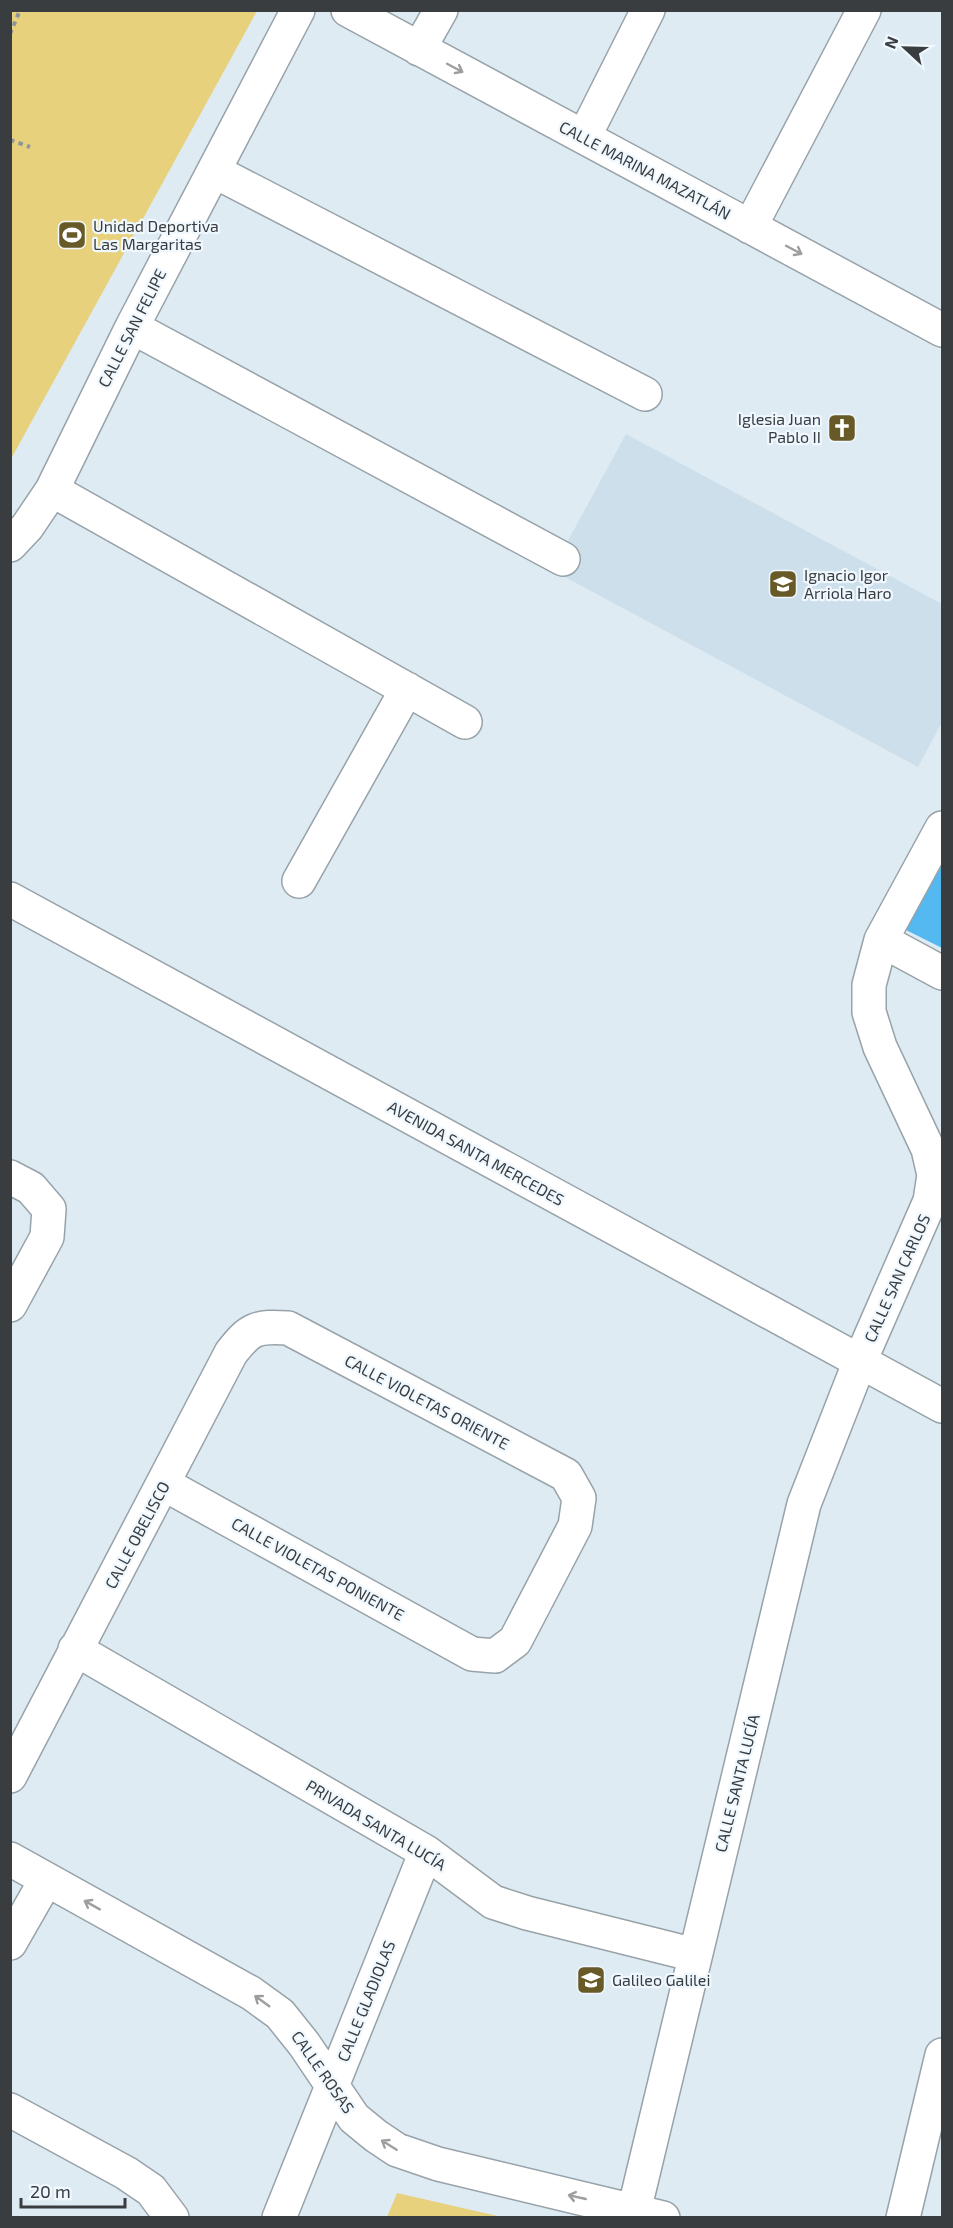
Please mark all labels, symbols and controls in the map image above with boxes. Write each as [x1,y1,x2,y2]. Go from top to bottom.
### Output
north arrow [875,18,935,78]
text: N [880,33,902,51]
one-way arrow [446,63,464,74]
street label: CALLE MARINA MAZATLÁN [556,116,734,223]
place label: Unidad Deportiva Las Margaritas [93,216,219,253]
sports icon: Unidad Deportiva Las Margaritas [56,219,88,251]
one-way arrow [784,245,802,256]
street label: CALLE SAN FELIPE [94,265,170,390]
place label: Iglesia Juan Pablo II [738,409,821,446]
church icon: Iglesia Juan Pablo II [826,412,858,444]
place label: Ignacio Igor Arriola Haro [804,565,892,602]
school or university icon: Ignacio Igor Arriola Haro [767,568,799,600]
street label: AVENIDA SANTA MERCEDES [385,1096,568,1209]
street label: CALLE SAN CARLOS [860,1211,933,1345]
street label: CALLE VIOLETAS ORIENTE [342,1350,513,1453]
street label: CALLE OBELISCO [100,1478,173,1592]
street label: CALLE VIOLETAS PONIENTE [229,1513,408,1624]
street label: CALLE SANTA LUCÍA [710,1712,763,1854]
street label: PRIVADA SANTA LUCÍA [303,1775,450,1874]
one-way arrow [84,1899,101,1911]
street label: CALLE GLADIOLAS [333,1937,399,2064]
school or university icon: Galileo Galilei [575,1964,607,1996]
place label: Galileo Galilei [612,1970,710,1989]
one-way arrow [254,1994,270,2007]
street label: CALLE ROSAS [288,2027,359,2117]
one-way arrow [382,2139,398,2151]
scale bar [21,2171,124,2209]
text: 20 m [30,2180,71,2202]
one-way arrow [567,2191,587,2202]

